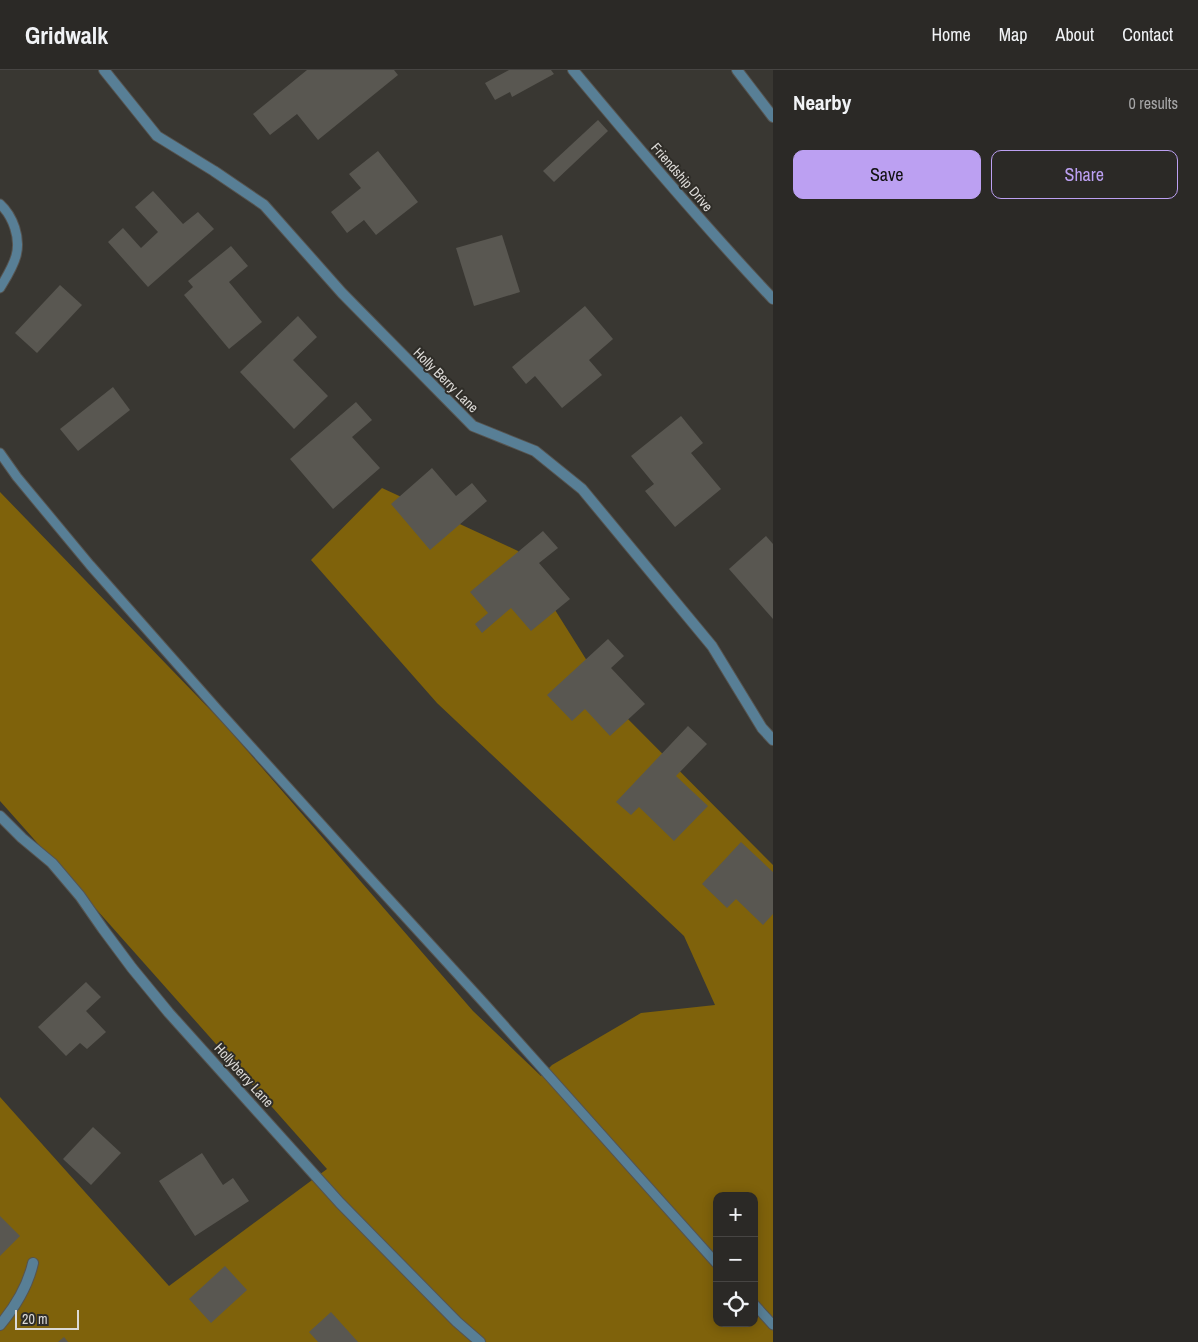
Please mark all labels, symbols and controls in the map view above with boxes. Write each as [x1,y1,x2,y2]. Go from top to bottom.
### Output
text: Gridwalk [25,19,108,51]
text: Home [931,22,971,47]
text: Map [999,22,1028,47]
text: About [1056,22,1094,47]
text: Contact [1122,22,1173,47]
text: Nearby [793,88,851,117]
text: 0 results [1128,92,1178,114]
street label: Friendship Drive [647,139,717,215]
button: Save [793,150,981,199]
button: Share [991,150,1178,199]
street label: Holly Berry Lane [410,344,482,416]
street label: Hollyberry Lane [210,1039,278,1111]
map controls [713,1192,758,1327]
button: + [713,1192,758,1237]
button: − [713,1237,758,1282]
button: locate [713,1282,758,1327]
scale bar [15,1307,79,1330]
text: 20 m [22,1310,48,1328]

